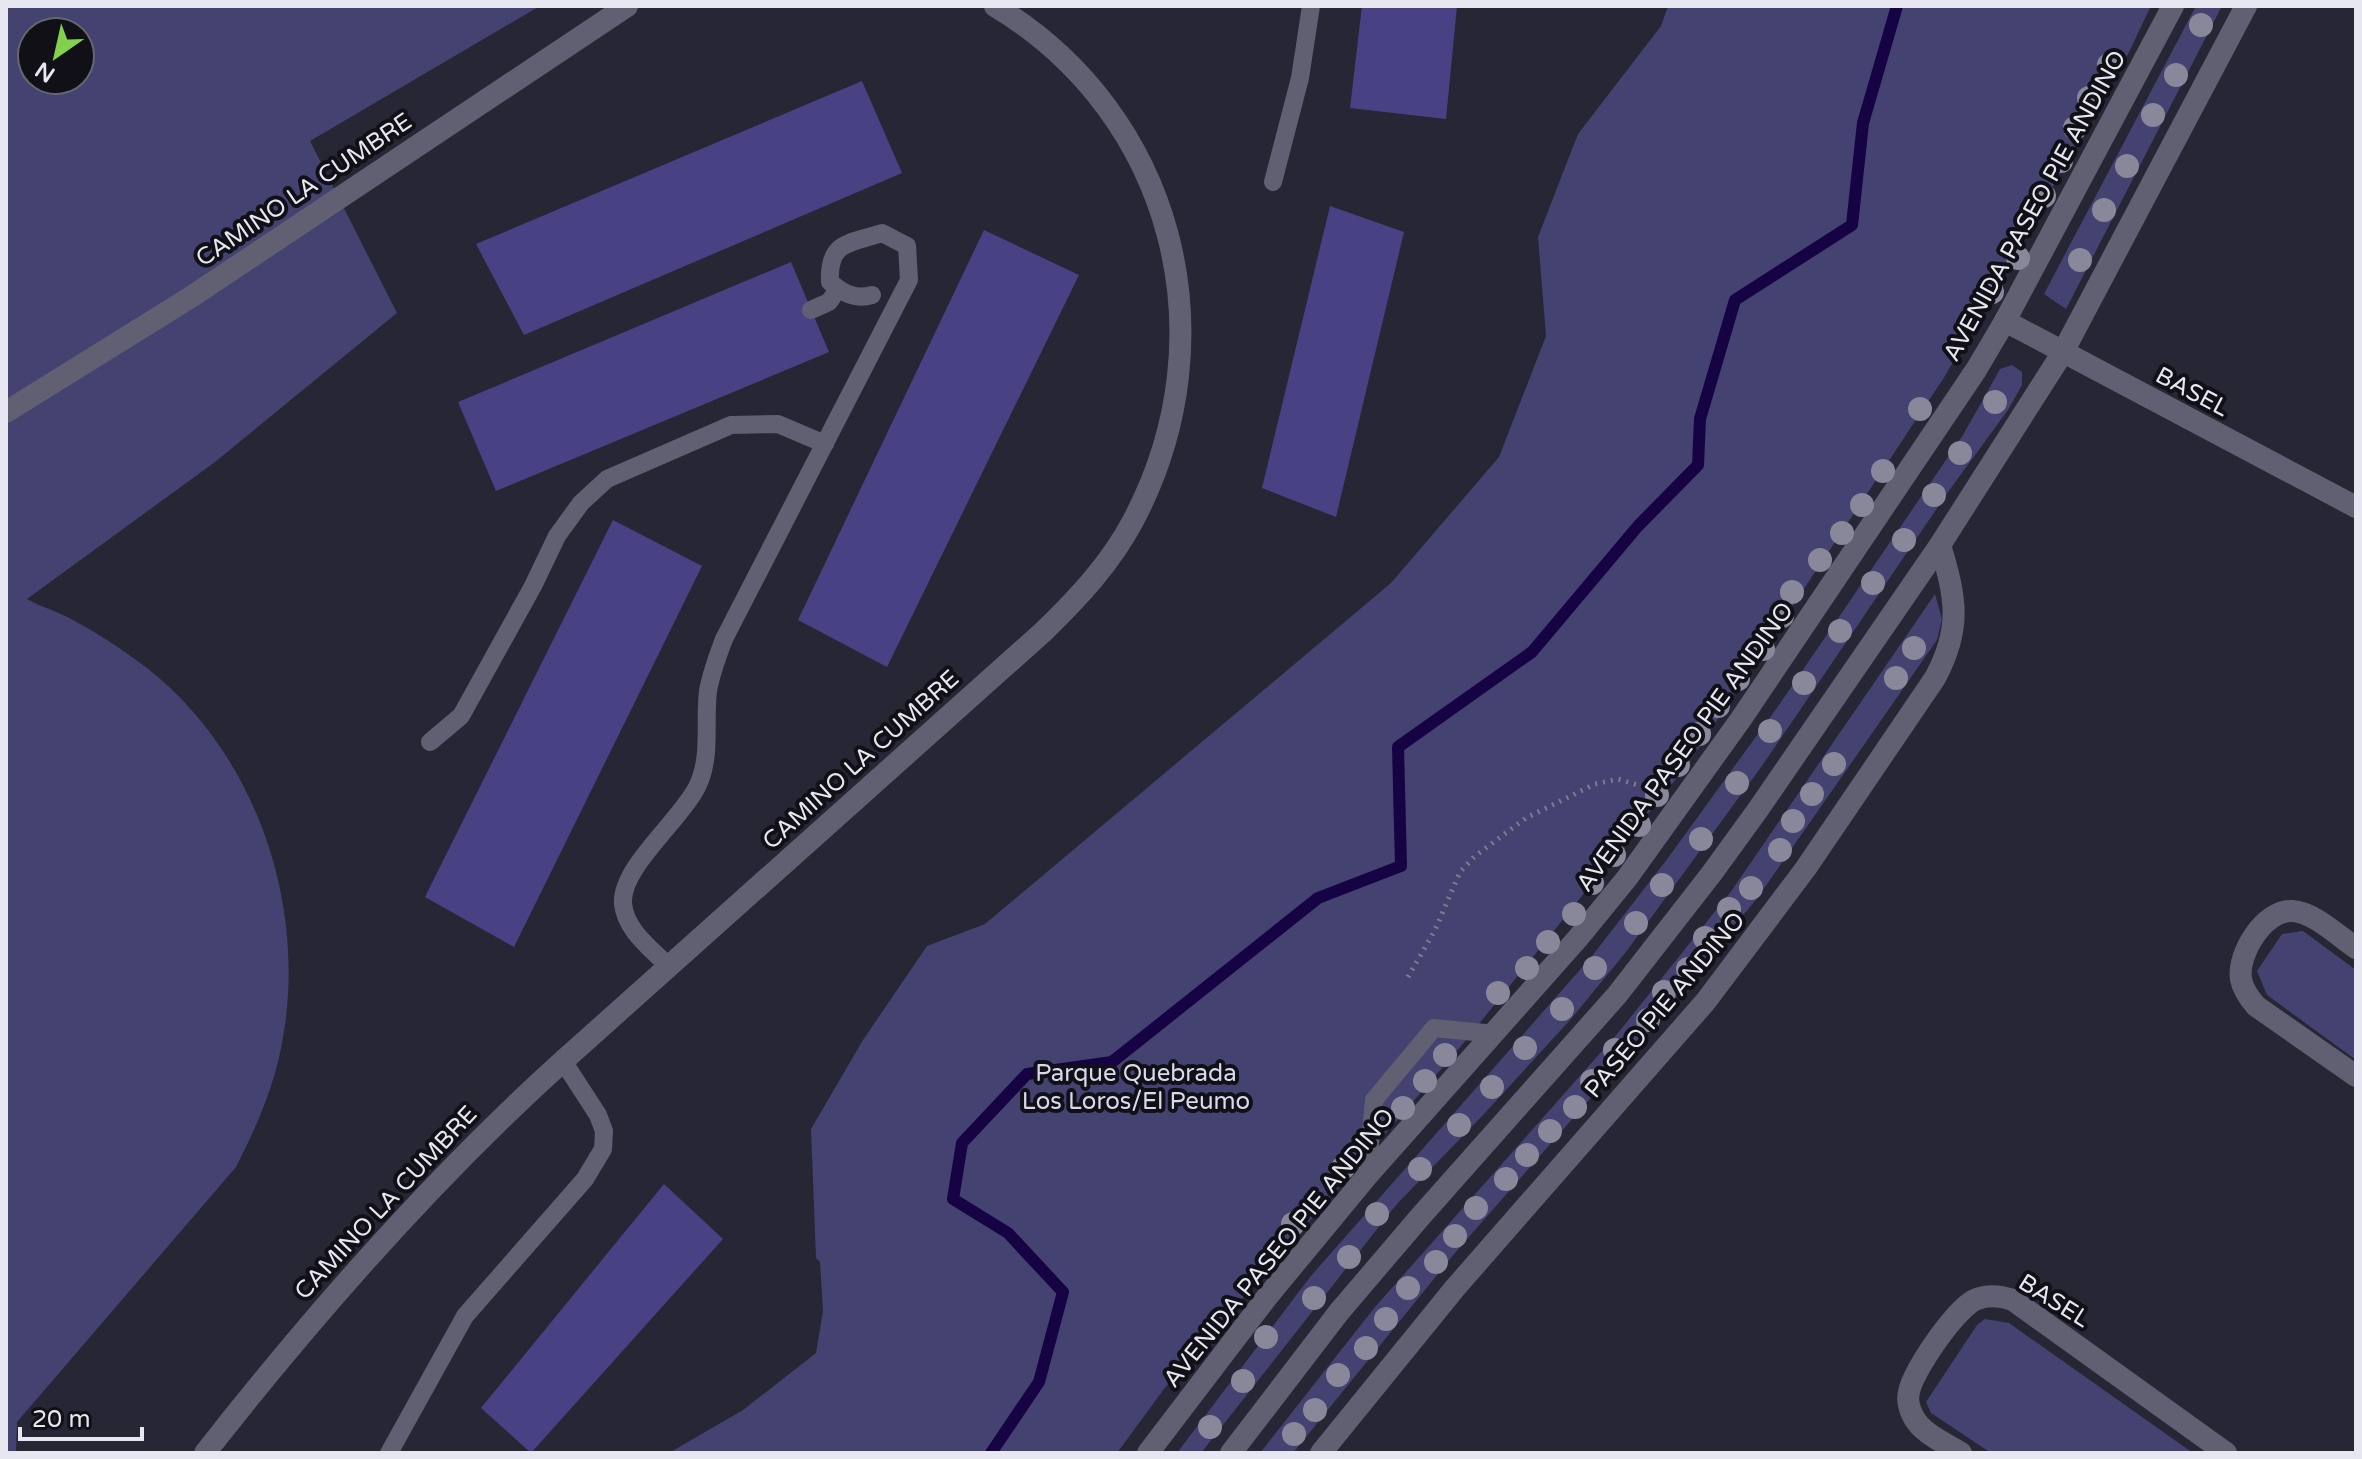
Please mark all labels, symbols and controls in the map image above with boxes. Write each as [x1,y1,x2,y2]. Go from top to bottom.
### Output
north arrow [16,16,96,96]
street label: AVENIDA PASEO PIE ANDINO [1937,46,2133,366]
text: N [31,56,60,87]
street label: CAMINO LA CUMBRE [191,107,417,273]
street label: BASEL [2151,361,2234,423]
street label: AVENIDA PASEO PIE ANDINO [1570,597,1800,897]
street label: CAMINO LA CUMBRE [757,664,965,856]
street label: PASEO PIE ANDINO [1579,906,1751,1104]
park label: Parque Quebrada Los Loros/El Peumo [1022,1059,1250,1116]
street label: CAMINO LA CUMBRE [289,1100,483,1306]
street label: AVENIDA PASEO PIE ANDINO [1157,1103,1401,1393]
street label: BASEL [2013,1268,2095,1334]
scale bar [20,1391,142,1441]
text: 20 m [32,1405,90,1434]

